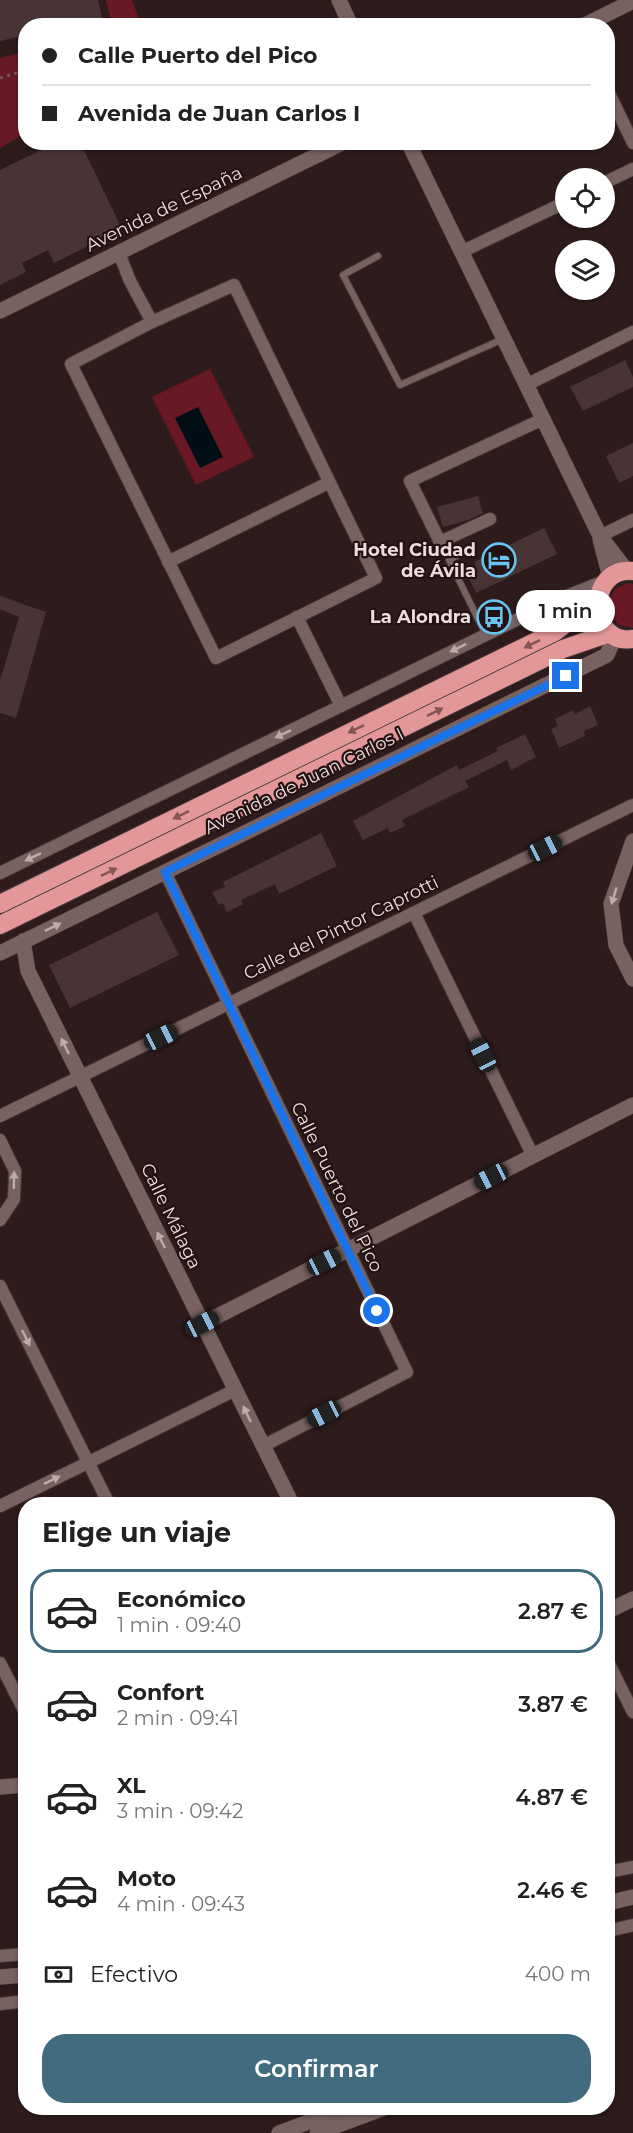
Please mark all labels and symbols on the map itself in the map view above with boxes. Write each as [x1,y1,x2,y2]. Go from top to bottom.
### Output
street label: Avenida de España [82,162,246,256]
place label: Hotel Ciudad de Ávila [353,539,476,582]
hotel icon: Hotel Ciudad de Ávila [481,542,517,578]
callout: 1 min [516,589,616,631]
bus stop icon: La Alondra [476,599,512,635]
place label: La Alondra [370,606,471,628]
one-way arrow [523,639,540,648]
one-way arrow [450,644,467,653]
route end [552,662,579,689]
one-way arrow [426,707,443,716]
street label: Avenida de Juan Carlos I [201,723,407,839]
one-way arrow [348,725,365,734]
one-way arrow [275,729,292,739]
one-way arrow [173,810,190,820]
car [525,832,565,864]
one-way arrow [24,852,41,861]
one-way arrow [100,867,118,877]
street label: Calle del Pintor Caprotti [240,871,442,985]
one-way arrow [609,887,619,905]
one-way arrow [44,922,61,931]
car [141,1021,181,1053]
car [467,1035,499,1075]
one-way arrow [60,1037,70,1054]
street label: Calle Puerto del Pico [286,1098,388,1276]
street label: Calle Málaga [136,1160,206,1272]
car [471,1161,511,1193]
one-way arrow [9,1171,19,1190]
one-way arrow [156,1231,165,1248]
car [304,1246,344,1278]
route start [363,1297,390,1324]
car [182,1308,222,1340]
one-way arrow [21,1330,31,1347]
car [304,1398,344,1430]
one-way arrow [242,1406,252,1423]
one-way arrow [44,1475,61,1484]

